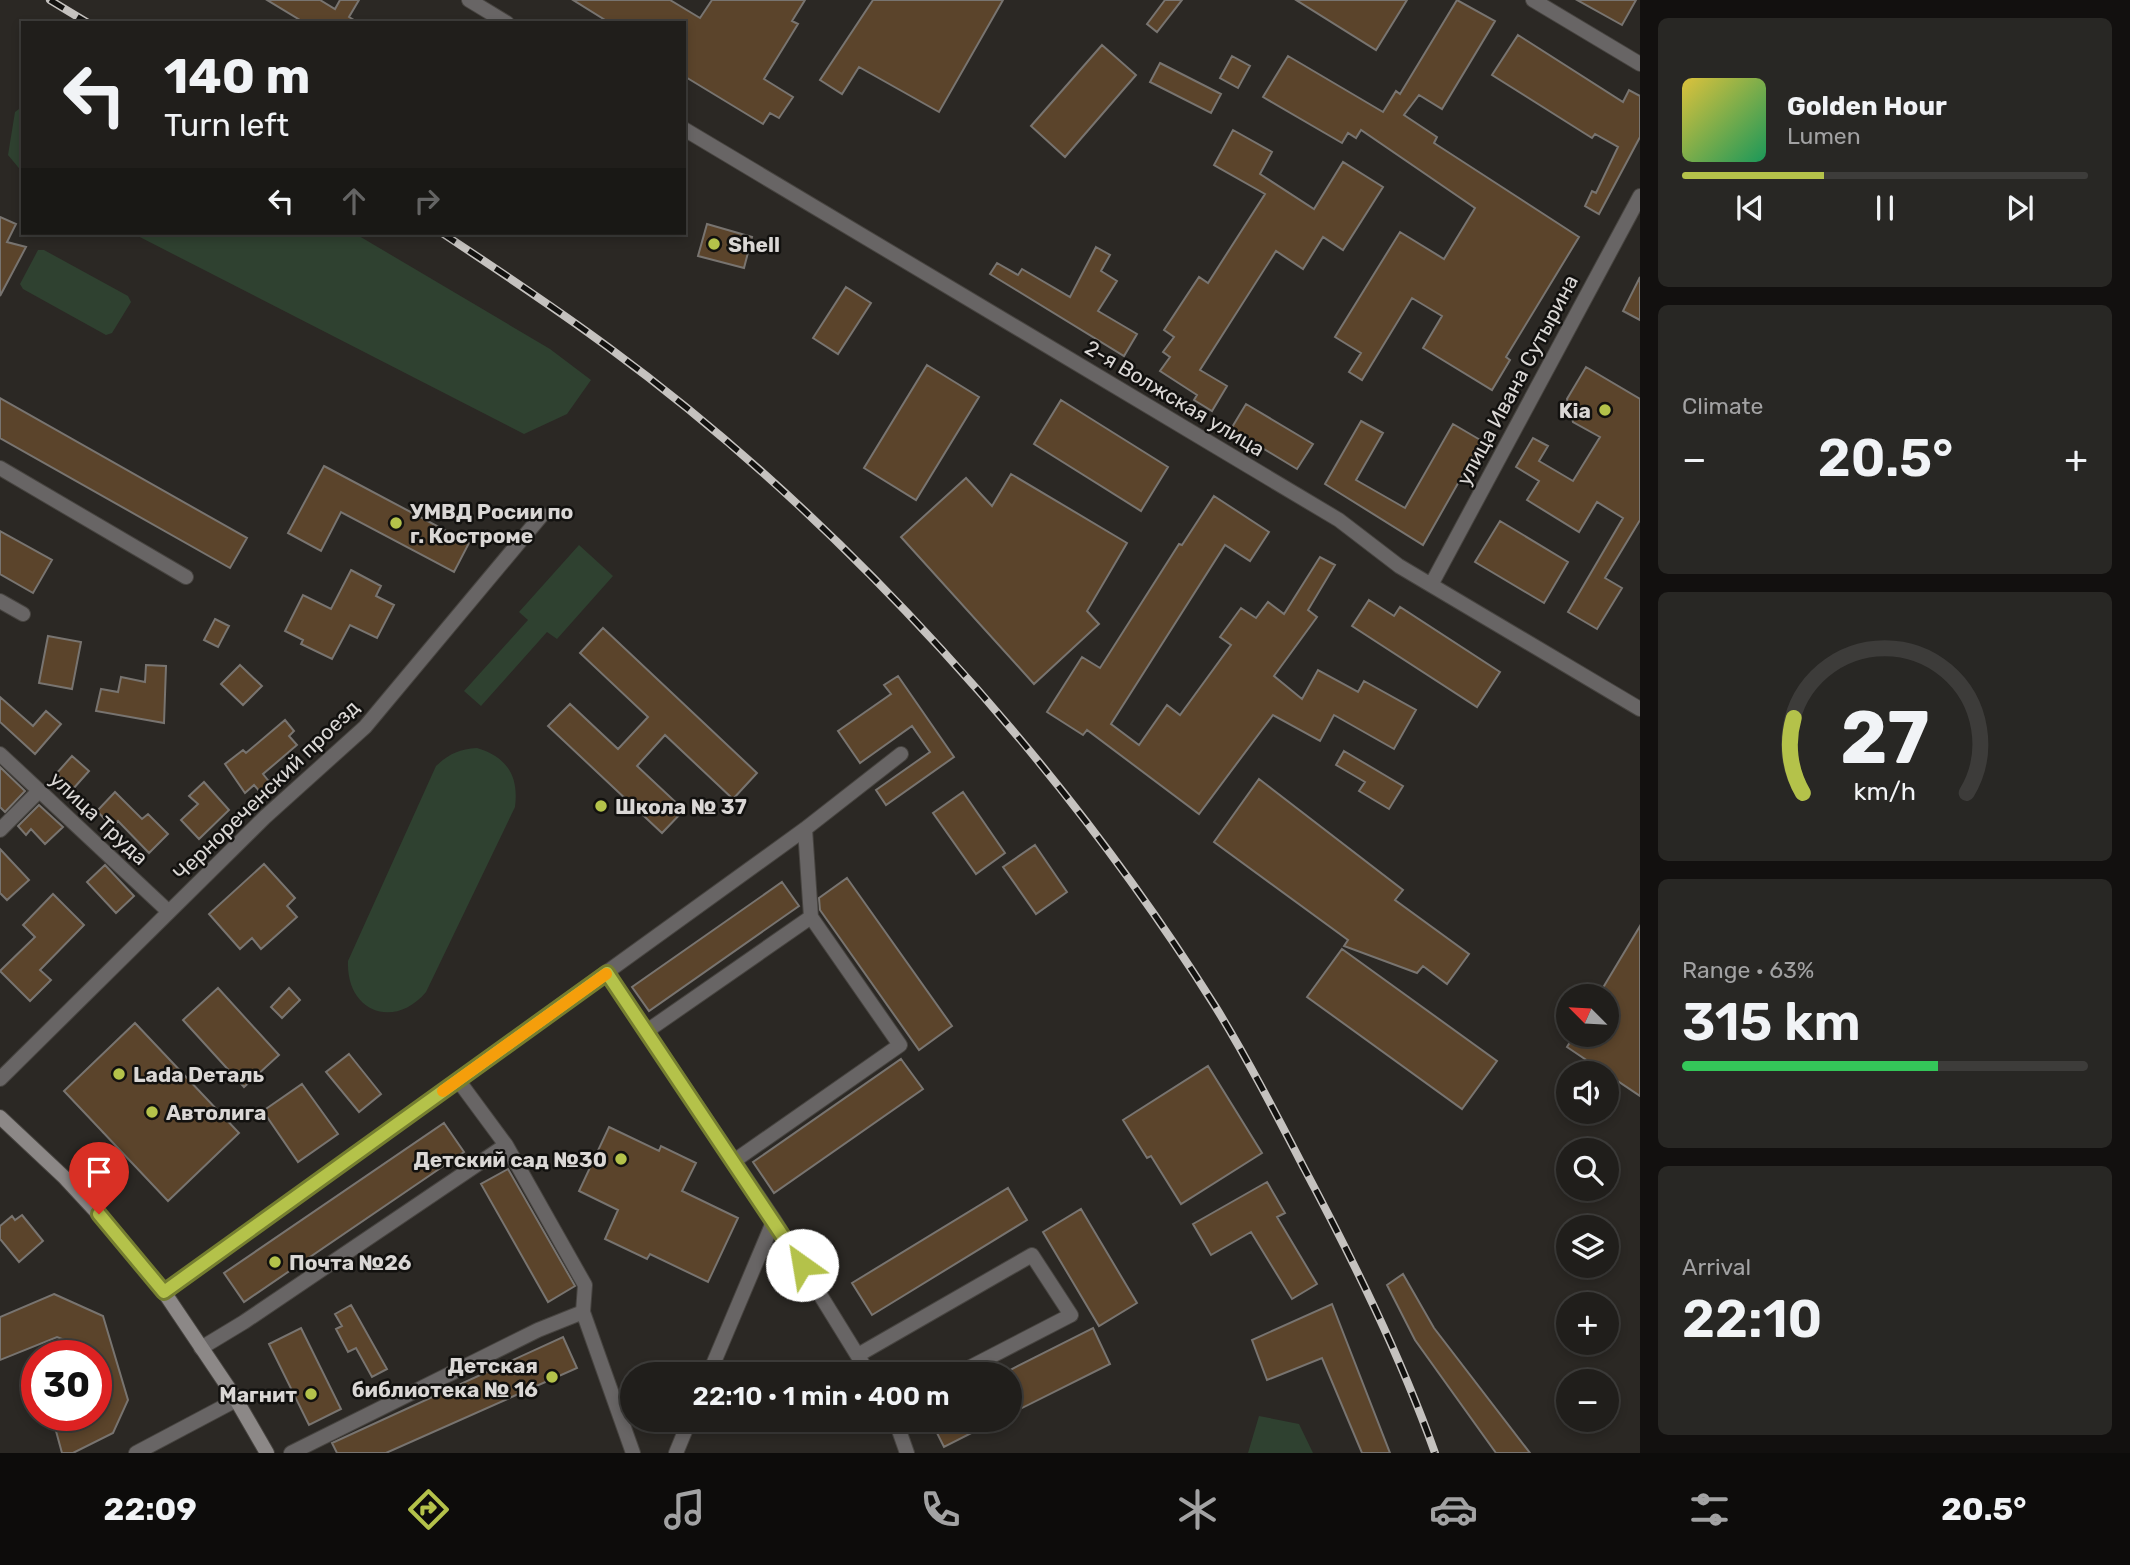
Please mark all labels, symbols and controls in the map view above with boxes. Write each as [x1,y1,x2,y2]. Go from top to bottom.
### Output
text: 140 m [164,47,310,105]
icon: left [49,49,140,140]
text: Golden Hour [1787,91,1947,122]
text: Turn left [164,106,289,144]
text: Lumen [1787,122,1861,150]
icon: left [262,182,300,220]
icon: ahead [335,182,373,220]
icon: right [408,182,446,220]
icon: previous [1731,189,1769,227]
icon: pause [1866,189,1904,227]
icon: next [2001,189,2039,227]
place label: Shell [728,232,780,257]
marker: Shell [706,236,722,252]
street label: улица Ивана Сутырина [1451,270,1583,490]
street label: 2-я Волжская улица [1081,335,1269,461]
text: Climate [1682,392,1763,420]
place label: Kia [1559,398,1591,423]
marker: Kia [1597,402,1613,418]
text: 20.5° [1818,427,1953,489]
text: − [1682,436,1707,482]
text: + [2064,436,2088,482]
place label: УМВД Росии по г. Костроме [410,499,573,548]
marker: УМВД Росии по г. Костроме [388,515,404,531]
street label: Чернореченский проезд [168,695,364,885]
text: 27 [1840,695,1930,781]
street label: улица Труда [45,766,153,870]
text: km/h [1854,776,1916,805]
place label: Школа № 37 [615,794,747,819]
marker: Школа № 37 [593,798,609,814]
text: Range · 63% [1682,956,1814,984]
north arrow [1556,984,1619,1046]
map controls [1556,984,1619,1432]
text: 315 km [1682,991,1861,1053]
button: sound [1556,1061,1619,1124]
place label: Lada Dеталь [133,1062,265,1087]
marker: Lada Dеталь [111,1066,127,1082]
place label: Автолига [166,1100,266,1125]
marker: Автолига [144,1104,160,1120]
button: search [1556,1138,1619,1201]
pin [69,1142,129,1214]
place label: Детский сад №30 [413,1147,607,1172]
marker: Детский сад №30 [613,1151,629,1167]
icon: arrive [80,1153,118,1191]
button: layers [1556,1215,1619,1278]
position arrow [765,1228,839,1302]
place label: Почта №26 [289,1250,412,1275]
text: Arrival [1682,1253,1751,1281]
marker: Почта №26 [267,1254,283,1270]
text: 22:10 [1682,1288,1822,1350]
button: + [1556,1292,1619,1355]
speed limit sign: 30 [21,1340,112,1431]
place label: Детская библиотека № 16 [352,1353,538,1402]
marker: Детская библиотека № 16 [544,1369,560,1385]
button: − [1556,1369,1619,1432]
text: 22:10 · 1 min · 400 m [692,1381,950,1412]
place label: Магнит [219,1382,297,1407]
marker: Магнит [303,1386,319,1402]
icon: directions [404,1485,453,1534]
icon: music [660,1485,709,1534]
icon: phone [916,1485,965,1534]
icon: climate [1173,1485,1222,1534]
icon: car [1429,1485,1478,1534]
icon: filters [1685,1485,1734,1534]
text: 22:09 [104,1490,197,1528]
text: 20.5° [1941,1490,2026,1528]

